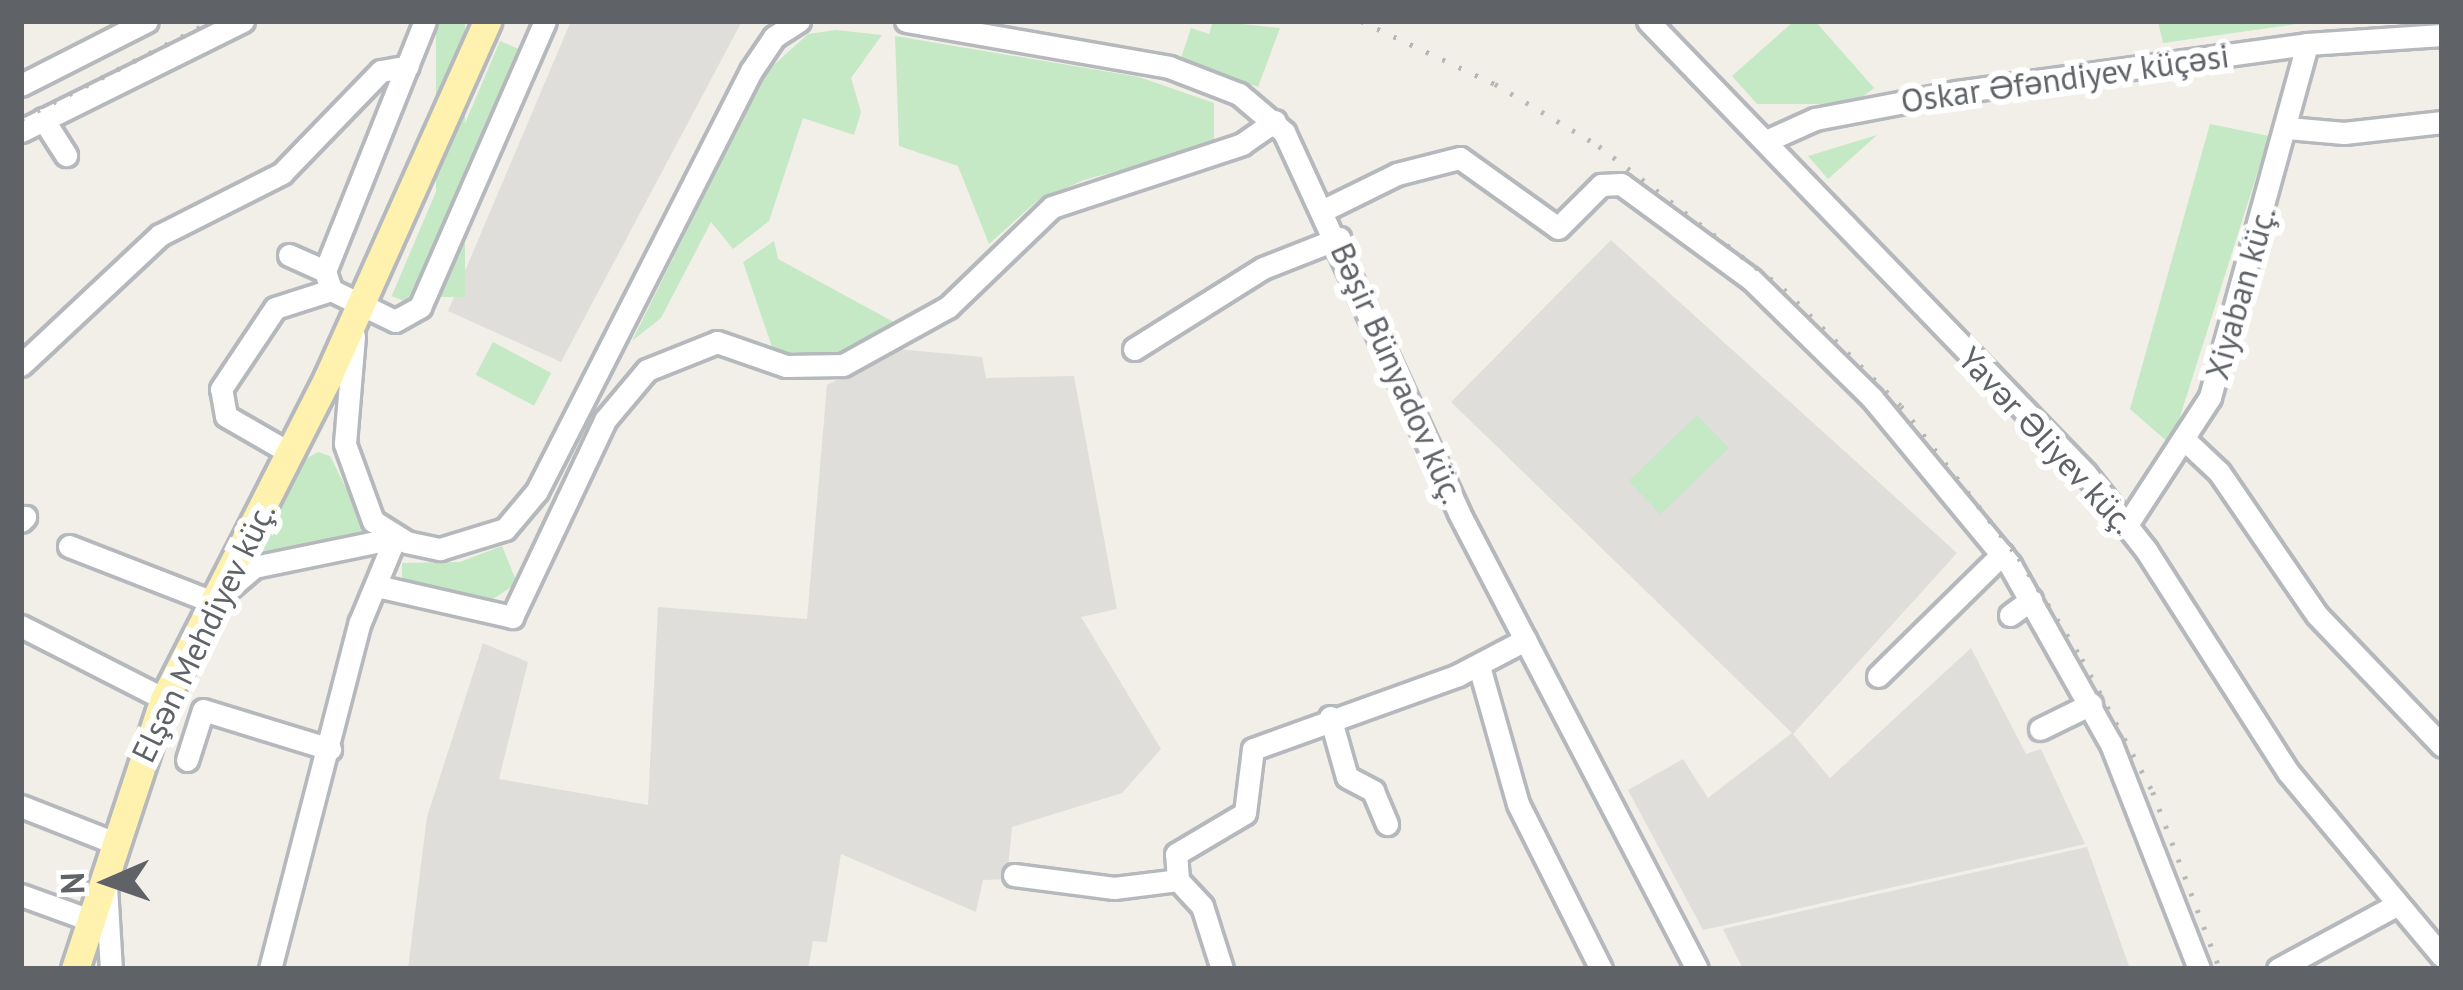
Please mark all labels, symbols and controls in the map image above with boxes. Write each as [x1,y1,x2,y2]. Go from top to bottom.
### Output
street label: Oskar Əfəndiyev küçəsi [1898,35,2232,121]
street label: Xiyaban küç. [2196,202,2284,384]
street label: Bəşir Bünyadov küç. [1322,236,1474,510]
street label: Yavər Əliyev küç. [1950,338,2144,542]
street label: Elşən Mehdiyev küç. [123,495,283,769]
north arrow [48,822,168,942]
text: N [50,872,93,895]

